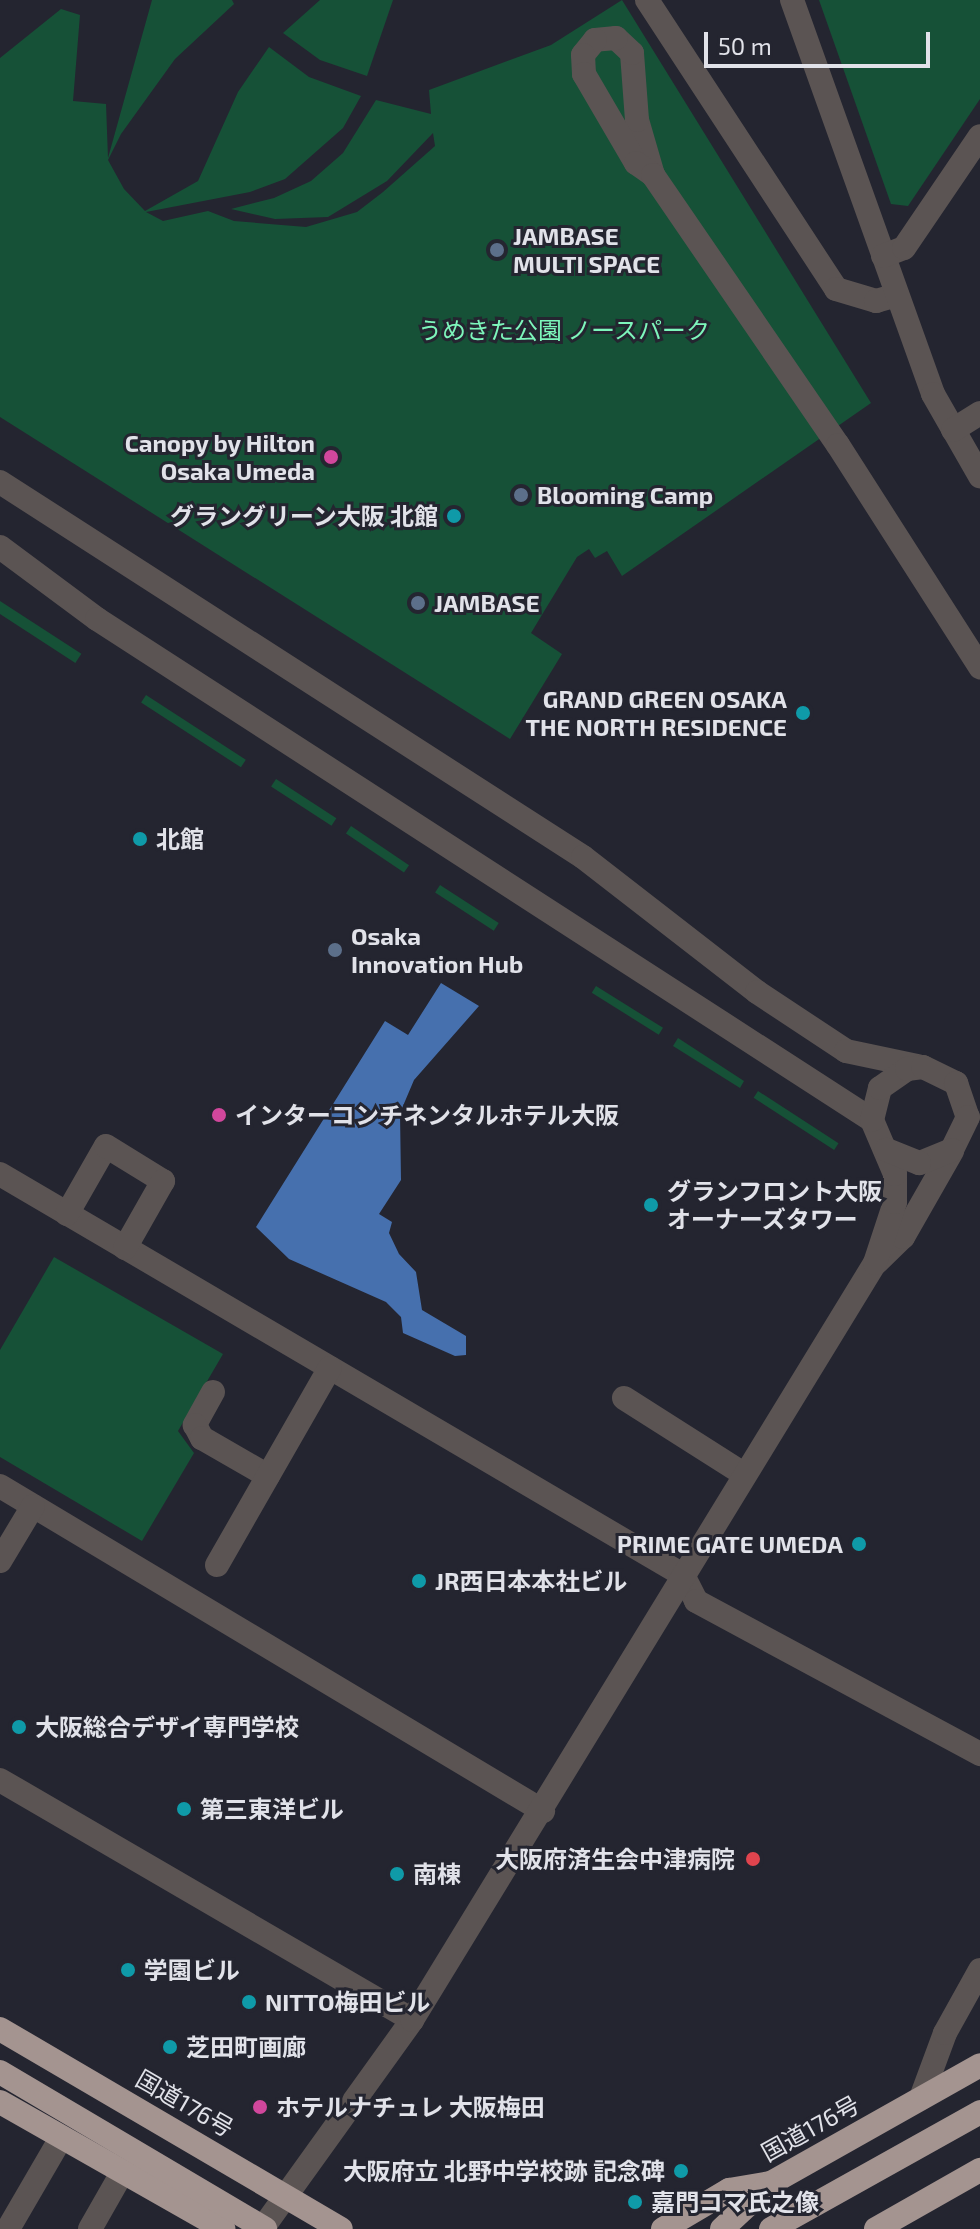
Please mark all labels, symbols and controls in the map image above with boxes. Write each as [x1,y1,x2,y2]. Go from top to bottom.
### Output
scale bar [708,16,934,66]
text: 50 m [718,31,772,60]
place label: JAMBASE MULTI SPACE [513,222,660,278]
marker: JAMBASE MULTI SPACE [488,241,506,259]
park label: うめきた公園 ノースパーク [417,316,711,344]
place label: Canopy by Hilton Osaka Umeda [124,429,315,485]
marker: Canopy by Hilton Osaka Umeda [322,448,340,466]
place label: Blooming Camp [537,481,713,509]
marker: Blooming Camp [512,486,530,504]
place label: グラングリーン大阪 北館 [169,502,438,530]
marker: グラングリーン大阪 北館 [445,507,463,525]
place label: JAMBASE [434,589,540,617]
marker: JAMBASE [409,594,427,612]
place label: GRAND GREEN OSAKA THE NORTH RESIDENCE [525,685,787,741]
marker: GRAND GREEN OSAKA THE NORTH RESIDENCE [794,704,812,722]
place label: 北館 [156,825,204,853]
marker: 北館 [131,830,149,848]
place label: Osaka Innovation Hub [351,922,523,978]
marker: Osaka Innovation Hub [326,941,344,959]
place label: インターコンチネンタルホテル大阪 [235,1101,619,1129]
marker: インターコンチネンタルホテル大阪 [210,1106,228,1124]
place label: グランフロント大阪 オーナーズタワー [667,1177,883,1233]
marker: グランフロント大阪 オーナーズタワー [642,1196,660,1214]
place label: PRIME GATE UMEDA [617,1530,843,1558]
marker: PRIME GATE UMEDA [850,1535,868,1553]
place label: JR西日本本社ビル [435,1567,627,1595]
marker: JR西日本本社ビル [410,1572,428,1590]
place label: 大阪総合デザイ専門学校 [35,1713,299,1741]
marker: 大阪総合デザイ専門学校 [10,1718,28,1736]
place label: 第三東洋ビル [200,1795,344,1823]
marker: 第三東洋ビル [175,1800,193,1818]
place label: 大阪府済生会中津病院 [495,1845,735,1873]
marker: 大阪府済生会中津病院 [742,1848,764,1870]
place label: 南棟 [413,1860,461,1888]
marker: 南棟 [388,1865,406,1883]
place label: 学園ビル [144,1956,240,1984]
marker: 学園ビル [119,1961,137,1979]
place label: NITTO梅田ビル [265,1988,431,2016]
marker: NITTO梅田ビル [240,1993,258,2011]
place label: 芝田町画廊 [186,2033,306,2061]
marker: 芝田町画廊 [161,2038,179,2056]
street label: 国道176号 [131,2064,239,2142]
street label: 国道176号 [756,2089,864,2167]
place label: ホテルナチュレ 大阪梅田 [276,2093,545,2121]
marker: ホテルナチュレ 大阪梅田 [251,2098,269,2116]
place label: 大阪府立 北野中学校跡 記念碑 [343,2157,665,2185]
marker: 大阪府立 北野中学校跡 記念碑 [672,2162,690,2180]
place label: 嘉門コマ氏之像 [651,2188,819,2216]
marker: 嘉門コマ氏之像 [626,2193,644,2211]

